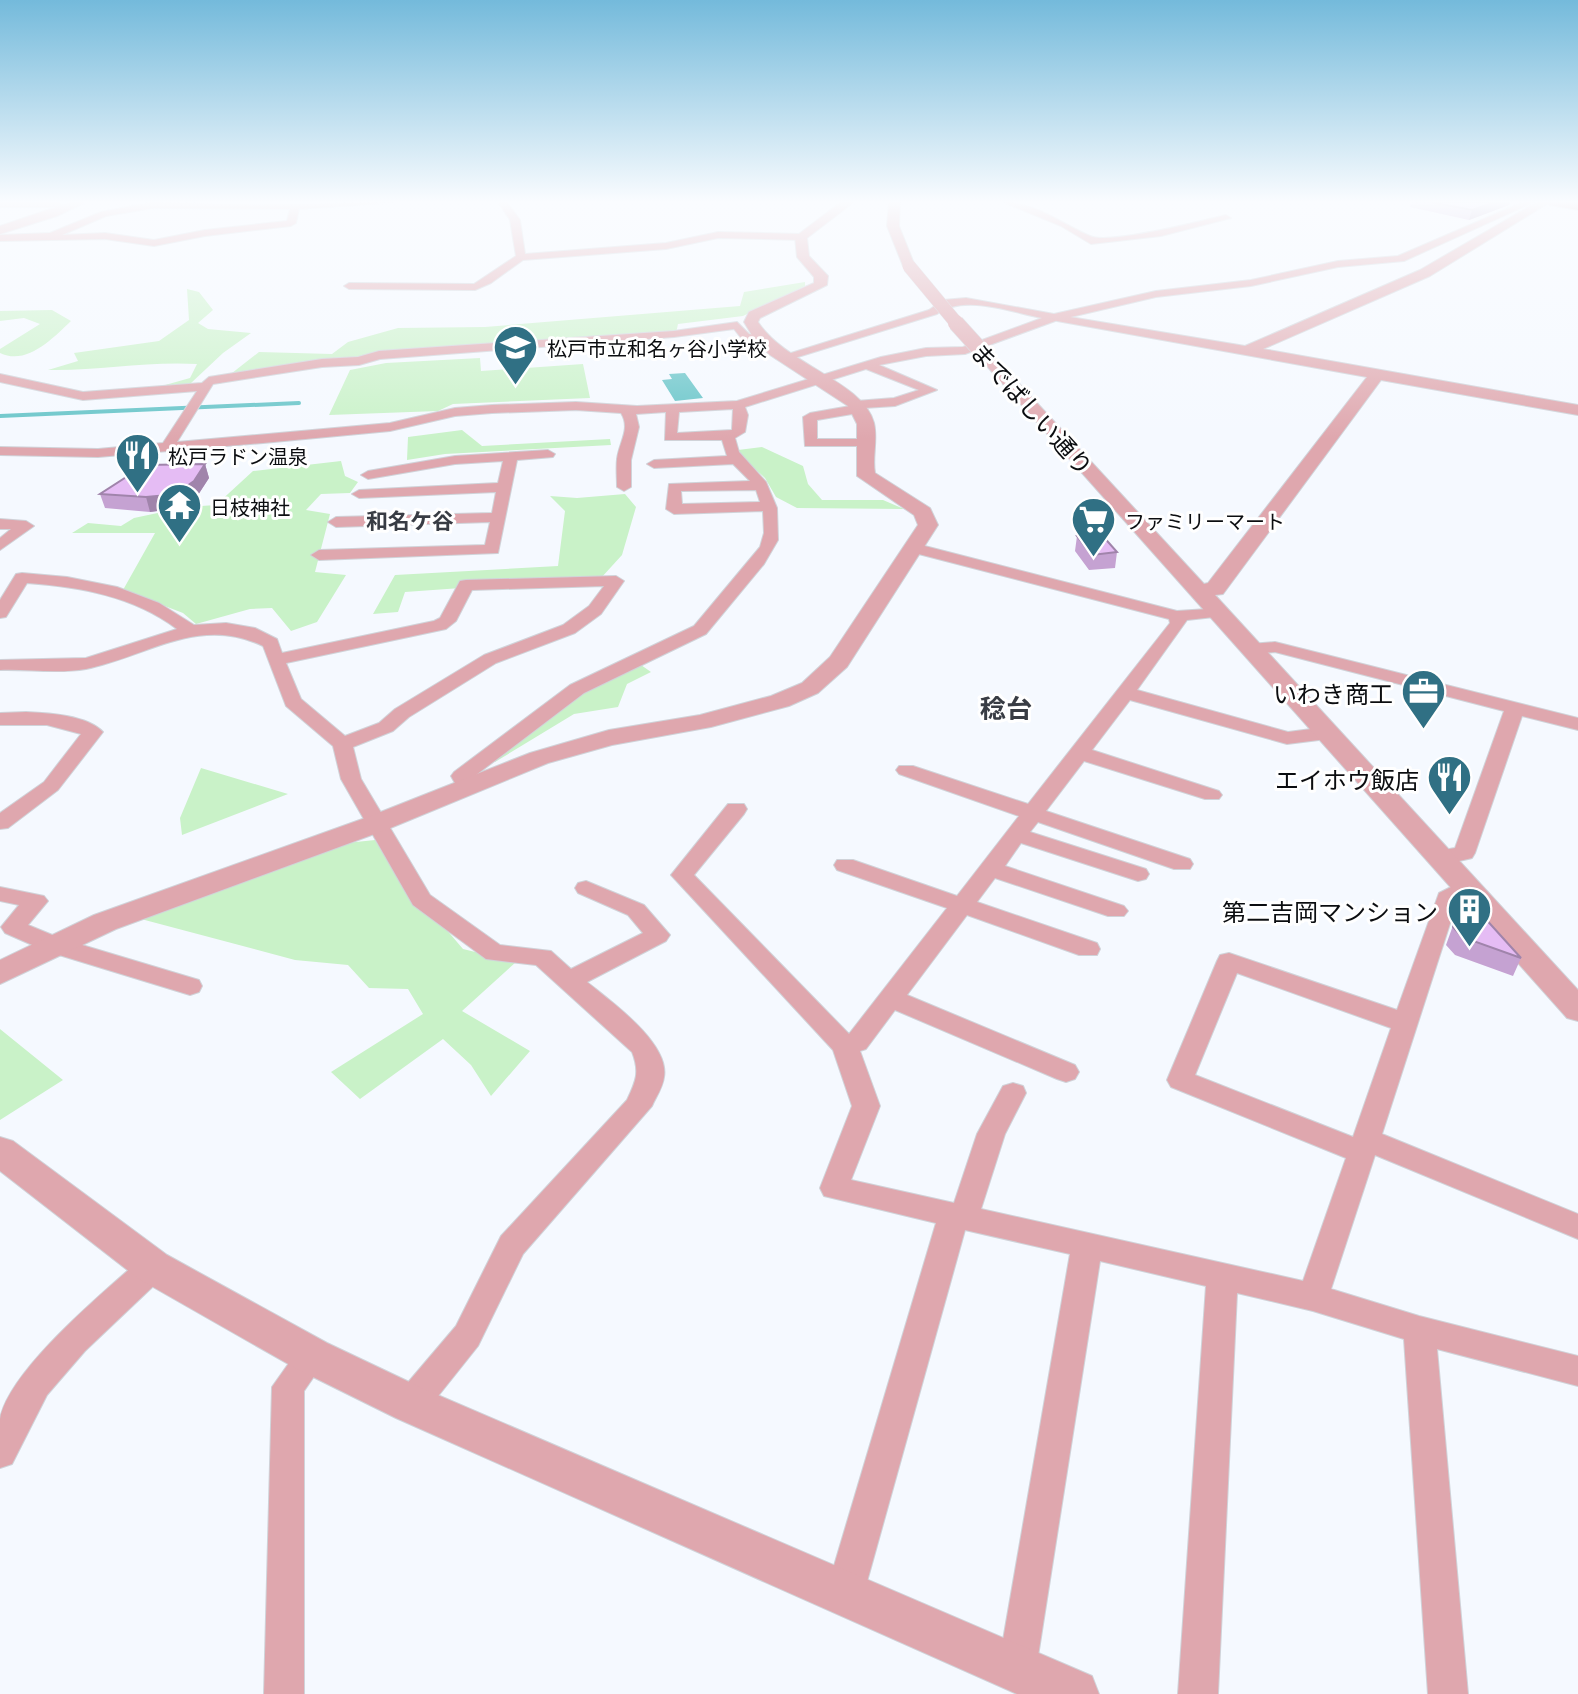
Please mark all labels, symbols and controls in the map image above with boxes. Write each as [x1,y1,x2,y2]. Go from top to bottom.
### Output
school or university icon: 松戸市立和名ヶ谷小学校 [492,323,540,386]
place label: 松戸市立和名ヶ谷小学校 [547,332,767,362]
street label: までばしい通り [964,334,1102,482]
restaurant icon: 松戸ラドン温泉 [113,431,161,494]
place label: 松戸ラドン温泉 [168,440,308,470]
temple icon: 日枝神社 [155,482,203,545]
place label: 日枝神社 [210,491,290,521]
supermarket icon: ファミリーマート [1070,496,1118,559]
district label: 和名ケ谷 [366,503,454,536]
place label: ファミリーマート [1125,505,1285,535]
office icon: いわき商工 [1400,668,1448,731]
place label: いわき商工 [1273,675,1393,710]
district label: 稔台 [980,687,1032,726]
restaurant icon: エイホウ飯店 [1426,754,1474,817]
place label: エイホウ飯店 [1275,761,1419,796]
building icon: 第二吉岡マンション [1445,886,1493,949]
place label: 第二吉岡マンション [1222,893,1438,928]

